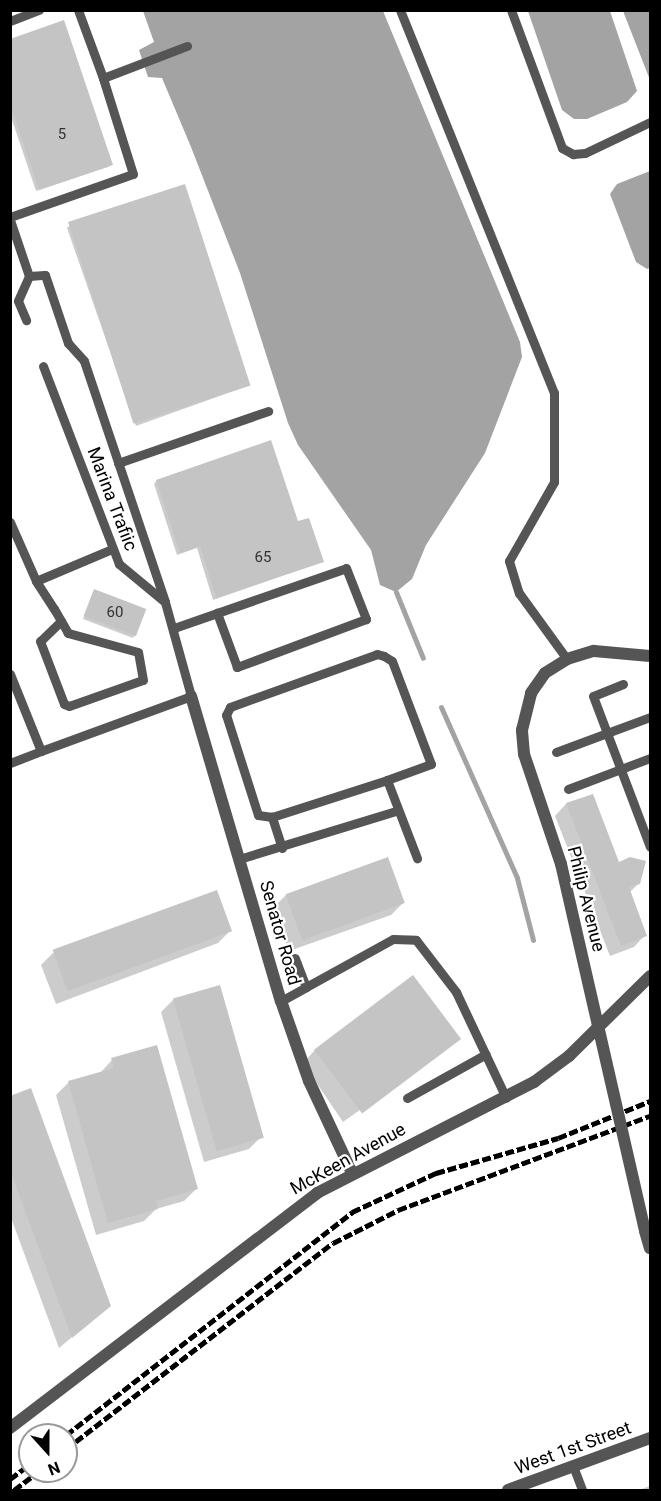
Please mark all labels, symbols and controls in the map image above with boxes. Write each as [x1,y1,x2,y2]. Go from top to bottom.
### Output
house number: 5 [58,126,66,144]
street label: Marina Trafiic [82,444,142,554]
house number: 65 [255,549,271,567]
house number: 60 [107,604,123,622]
street label: Philip Avenue [562,844,610,954]
street label: Senator Road [255,878,305,988]
street label: McKeen Avenue [287,1118,409,1200]
street label: West 1st Street [512,1417,634,1479]
north arrow [18,1423,78,1483]
text: N [45,1458,63,1479]

